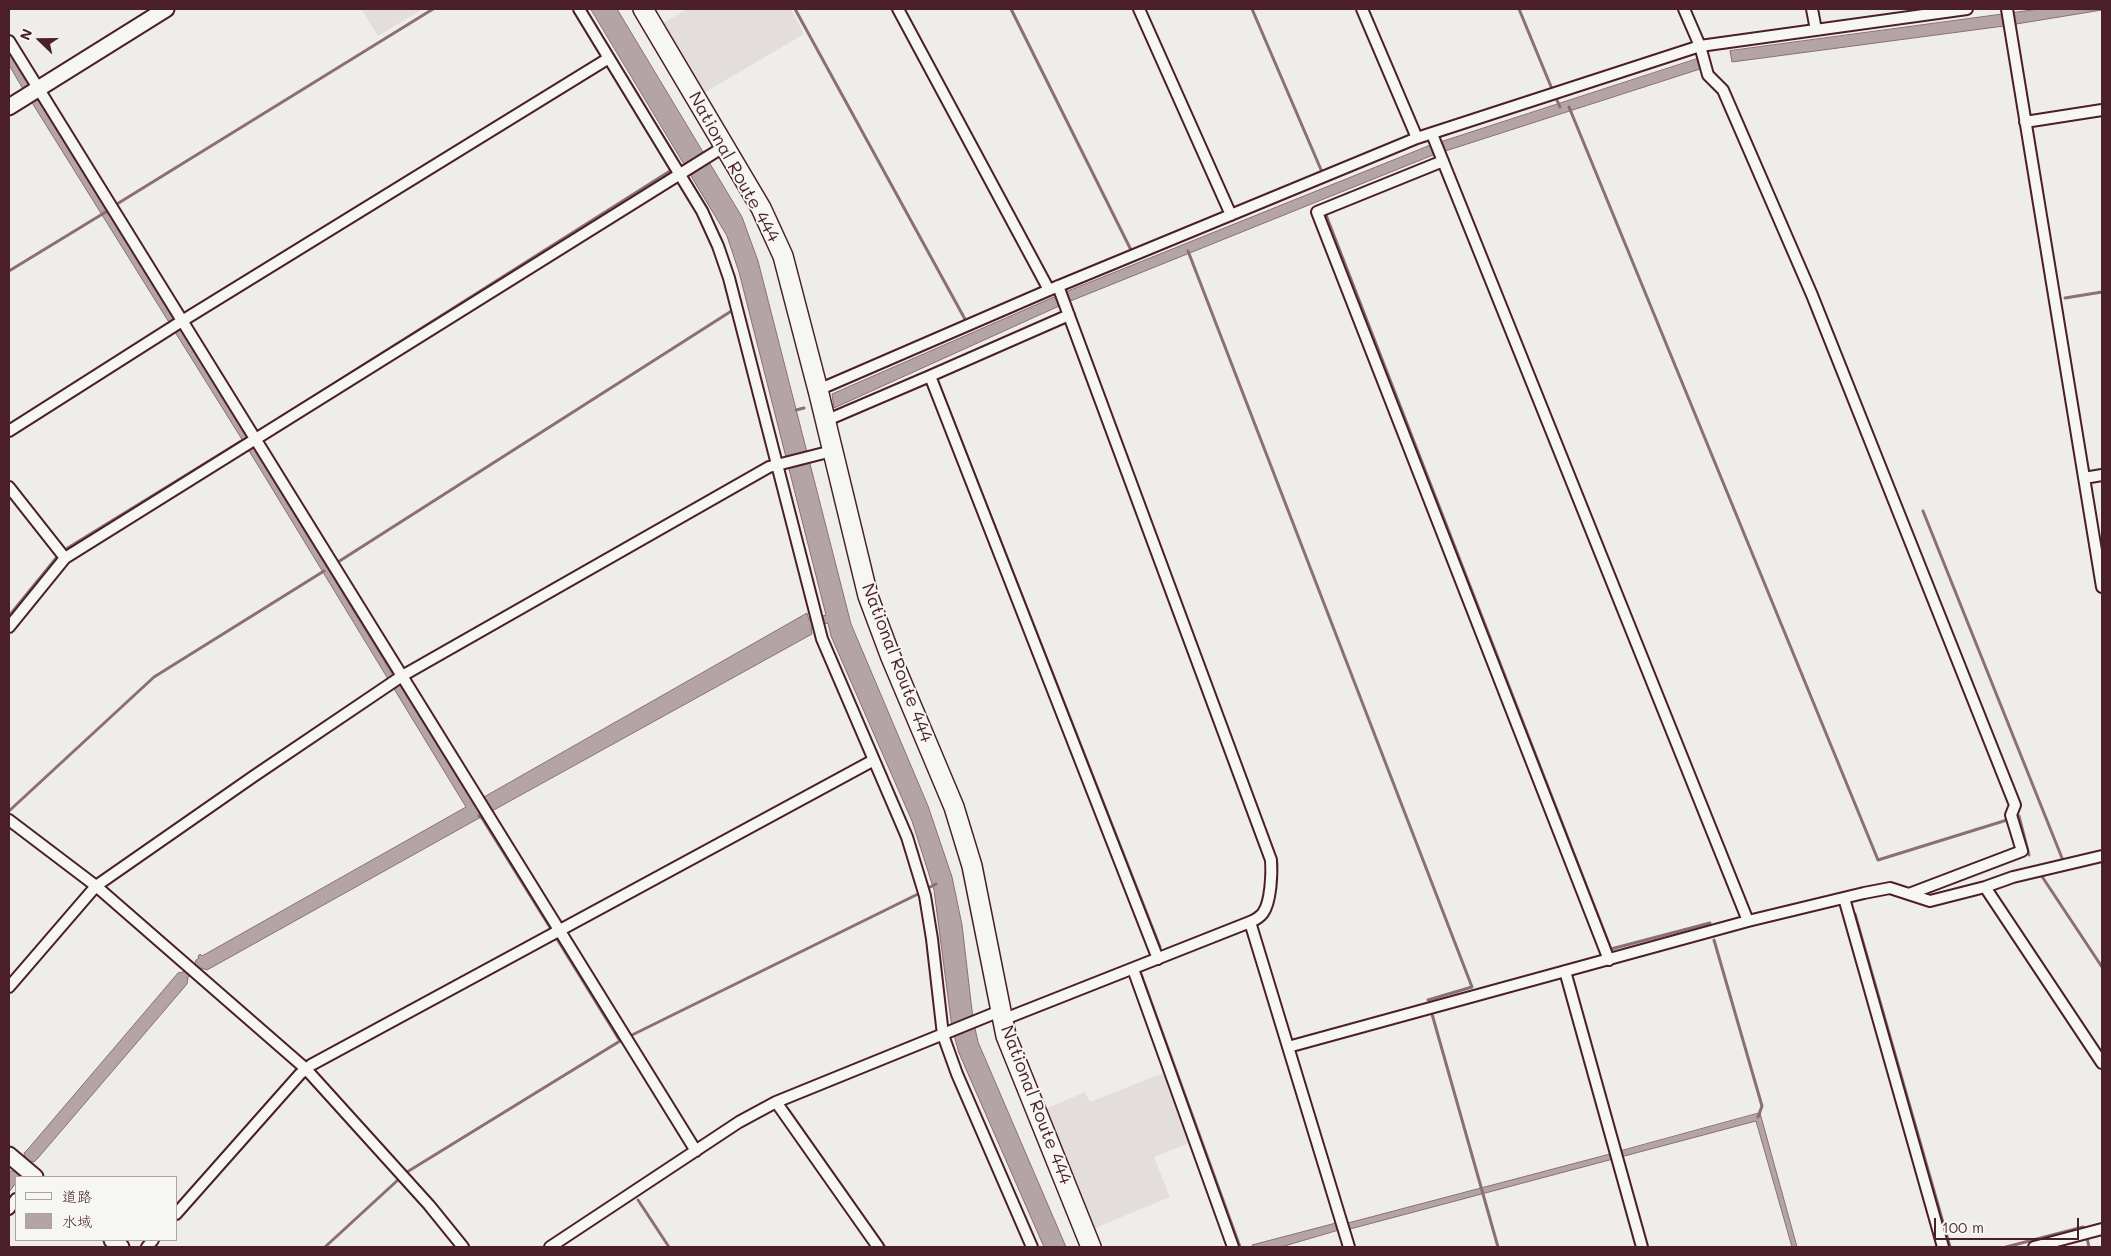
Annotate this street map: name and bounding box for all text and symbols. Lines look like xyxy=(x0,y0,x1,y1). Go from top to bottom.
north arrow xyxy=(15,15,65,65)
text: N xyxy=(15,26,36,43)
street label: National Route 444 xyxy=(684,88,784,246)
street label: National Route 444 xyxy=(857,580,937,746)
street label: National Route 444 xyxy=(996,1022,1076,1188)
legend xyxy=(15,1176,178,1241)
text: 道路 xyxy=(62,1186,92,1206)
scale bar xyxy=(1936,1208,2081,1240)
text: 水域 xyxy=(62,1211,92,1231)
text: 100 m xyxy=(1942,1217,1984,1237)

